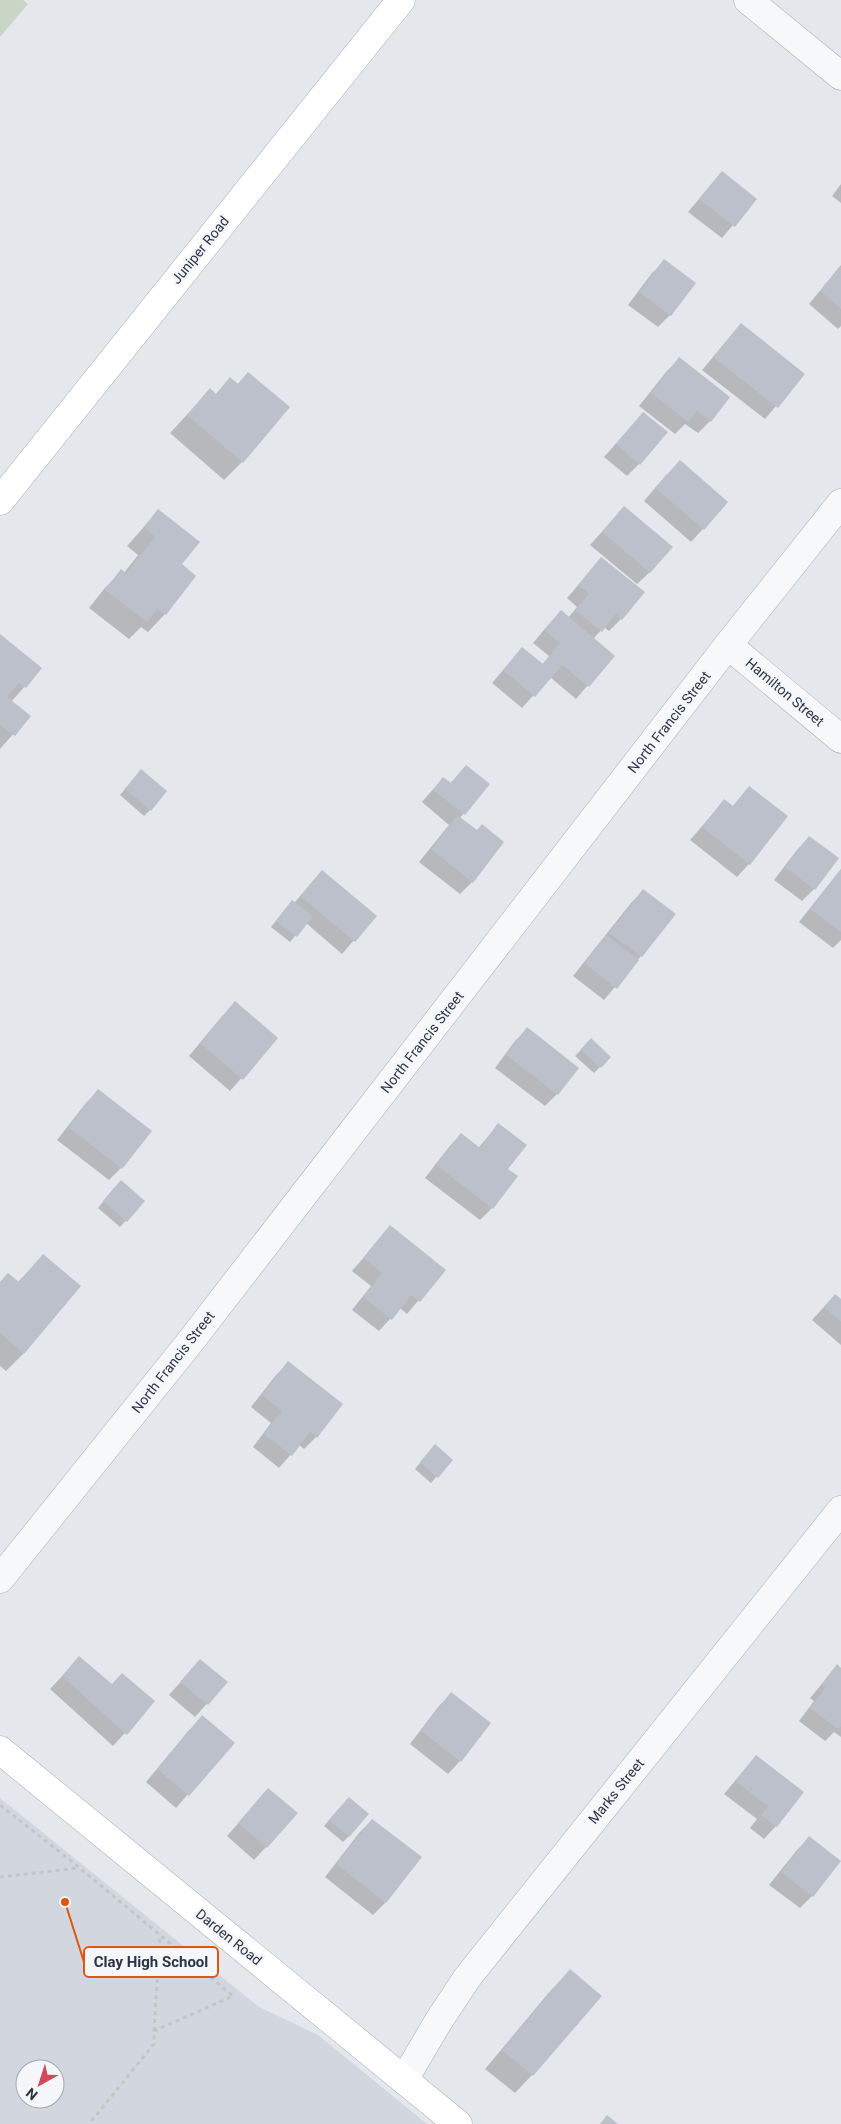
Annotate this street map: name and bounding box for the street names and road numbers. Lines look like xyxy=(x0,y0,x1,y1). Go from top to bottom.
street label: Juniper Road xyxy=(168,213,232,287)
street label: Hamilton Street xyxy=(743,655,828,730)
street label: North Francis Street xyxy=(624,668,714,776)
street label: North Francis Street xyxy=(377,988,467,1096)
street label: North Francis Street xyxy=(128,1308,218,1416)
street label: Marks Street xyxy=(585,1755,647,1827)
street label: Darden Road xyxy=(193,1906,265,1968)

